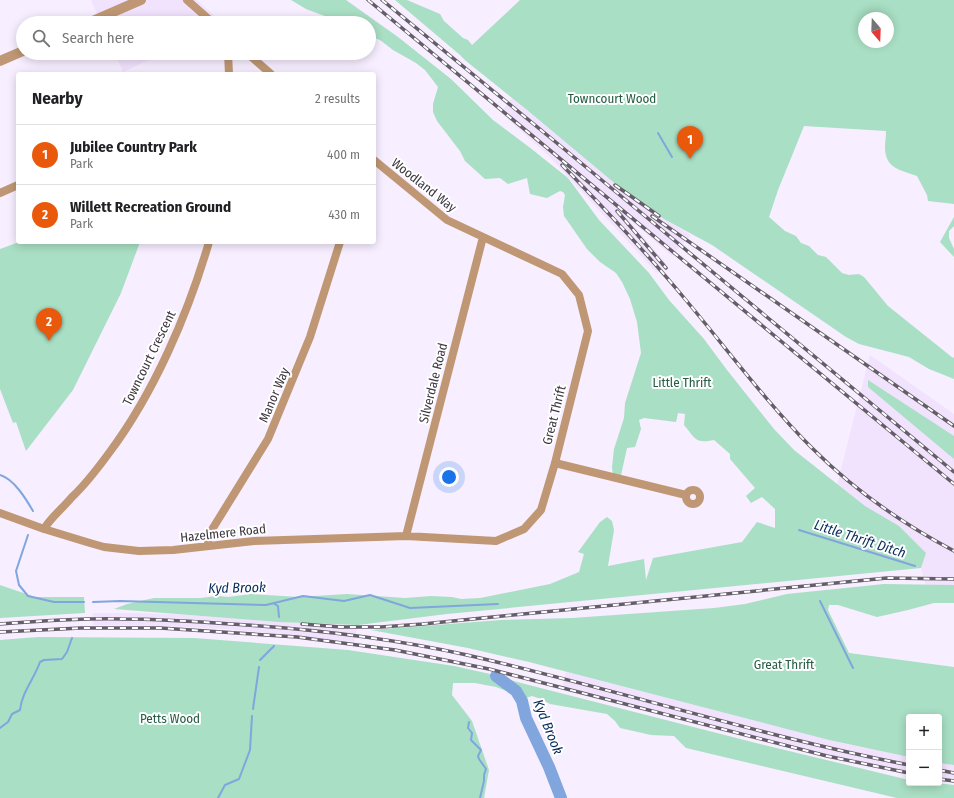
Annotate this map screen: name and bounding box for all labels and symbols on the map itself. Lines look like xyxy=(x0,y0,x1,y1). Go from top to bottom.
north arrow xyxy=(858,12,894,48)
park label: Towncourt Wood xyxy=(568,91,656,106)
pin: 1 xyxy=(677,126,703,159)
street label: Woodland Way xyxy=(389,155,460,215)
street label: Towncourt Crescent xyxy=(120,307,179,408)
pin: 2 xyxy=(36,308,62,341)
street label: Silverdale Road xyxy=(416,341,450,425)
street label: Manor Way xyxy=(256,365,292,425)
park label: Little Thrift xyxy=(652,375,712,390)
street label: Great Thrift xyxy=(539,383,569,446)
your location xyxy=(439,467,459,487)
water label: Little Thrift Ditch xyxy=(812,516,908,562)
street label: Hazelmere Road xyxy=(179,521,267,545)
water label: Kyd Brook xyxy=(208,579,266,597)
park label: Great Thrift xyxy=(754,657,815,672)
water label: Kyd Brook xyxy=(529,697,567,757)
park label: Petts Wood xyxy=(140,711,200,726)

